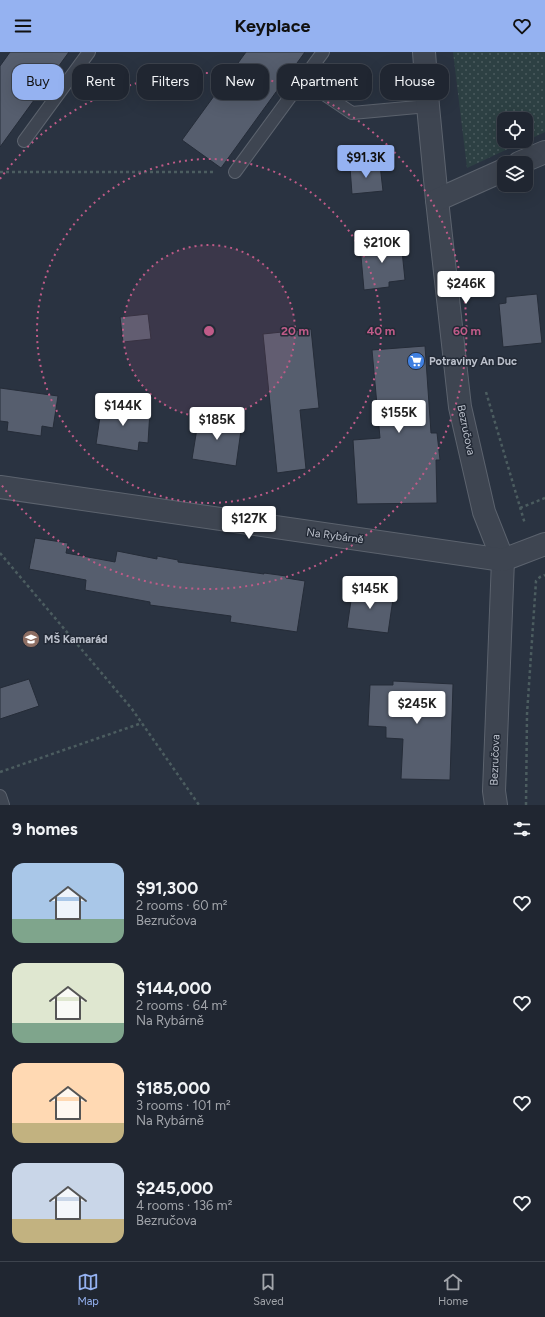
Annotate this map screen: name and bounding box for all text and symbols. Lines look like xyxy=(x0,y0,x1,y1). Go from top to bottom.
icon: menu xyxy=(12,15,34,37)
text: Keyplace xyxy=(234,15,311,37)
icon: heart xyxy=(511,15,533,37)
chip: Buy xyxy=(12,64,64,100)
chip: Rent xyxy=(72,64,129,100)
chip: Filters xyxy=(137,64,203,100)
chip: New xyxy=(211,64,269,100)
chip: Apartment xyxy=(277,64,372,100)
chip: House xyxy=(380,64,449,100)
map controls xyxy=(497,112,533,192)
button: locate xyxy=(497,112,533,148)
pin: $91.3K xyxy=(333,145,399,179)
text: $91.3K xyxy=(346,150,386,165)
button: layers xyxy=(497,156,533,192)
pin: $210K xyxy=(354,230,410,264)
text: $210K xyxy=(363,235,401,250)
pin: $246K xyxy=(438,271,494,305)
text: $246K xyxy=(446,276,486,291)
centre of rings xyxy=(202,324,216,338)
text: 20 m xyxy=(281,324,309,338)
text: 40 m xyxy=(367,324,395,338)
text: 60 m xyxy=(453,324,481,338)
supermarket icon: Potraviny An Duc xyxy=(406,351,426,371)
place label: Potraviny An Duc xyxy=(429,355,517,368)
pin: $144K xyxy=(95,393,151,427)
text: $144K xyxy=(104,398,142,413)
pin: $155K xyxy=(371,400,427,434)
street label: Bezručova xyxy=(454,404,478,456)
text: $155K xyxy=(381,405,417,420)
pin: $185K xyxy=(189,407,245,441)
text: $185K xyxy=(199,412,235,427)
pin: $127K xyxy=(221,506,277,540)
text: $127K xyxy=(231,511,267,526)
street label: Na Rybárně xyxy=(306,526,364,546)
pin: $145K xyxy=(342,576,398,610)
text: $145K xyxy=(351,581,389,596)
school or university icon: MŠ Kamarád xyxy=(21,629,41,649)
place label: MŠ Kamarád xyxy=(44,632,108,646)
pin: $245K xyxy=(389,691,445,725)
text: $245K xyxy=(397,696,437,711)
street label: Bezručova xyxy=(488,734,502,786)
icon: filters xyxy=(511,818,533,840)
text: 9 homes xyxy=(12,819,78,839)
text: $91,300 xyxy=(136,878,198,898)
icon: home xyxy=(44,879,92,927)
icon: heart xyxy=(511,892,533,914)
text: 2 rooms · 60 m² xyxy=(136,898,227,913)
text: Bezručova xyxy=(136,913,197,928)
text: $144,000 xyxy=(136,978,212,998)
icon: home xyxy=(44,979,92,1027)
icon: heart xyxy=(511,992,533,1014)
text: 2 rooms · 64 m² xyxy=(136,998,227,1013)
text: Na Rybárně xyxy=(136,1013,204,1028)
text: $185,000 xyxy=(136,1078,210,1098)
icon: home xyxy=(44,1079,92,1127)
icon: heart xyxy=(511,1092,533,1114)
text: 3 rooms · 101 m² xyxy=(136,1098,231,1113)
text: Na Rybárně xyxy=(136,1113,204,1128)
text: $245,000 xyxy=(136,1178,213,1198)
icon: home xyxy=(44,1179,92,1227)
icon: heart xyxy=(511,1192,533,1214)
text: 4 rooms · 136 m² xyxy=(136,1198,232,1213)
text: Bezručova xyxy=(136,1213,197,1228)
tab: Map xyxy=(77,1271,99,1308)
tab: Saved xyxy=(253,1271,284,1308)
tab: Home xyxy=(438,1271,468,1308)

